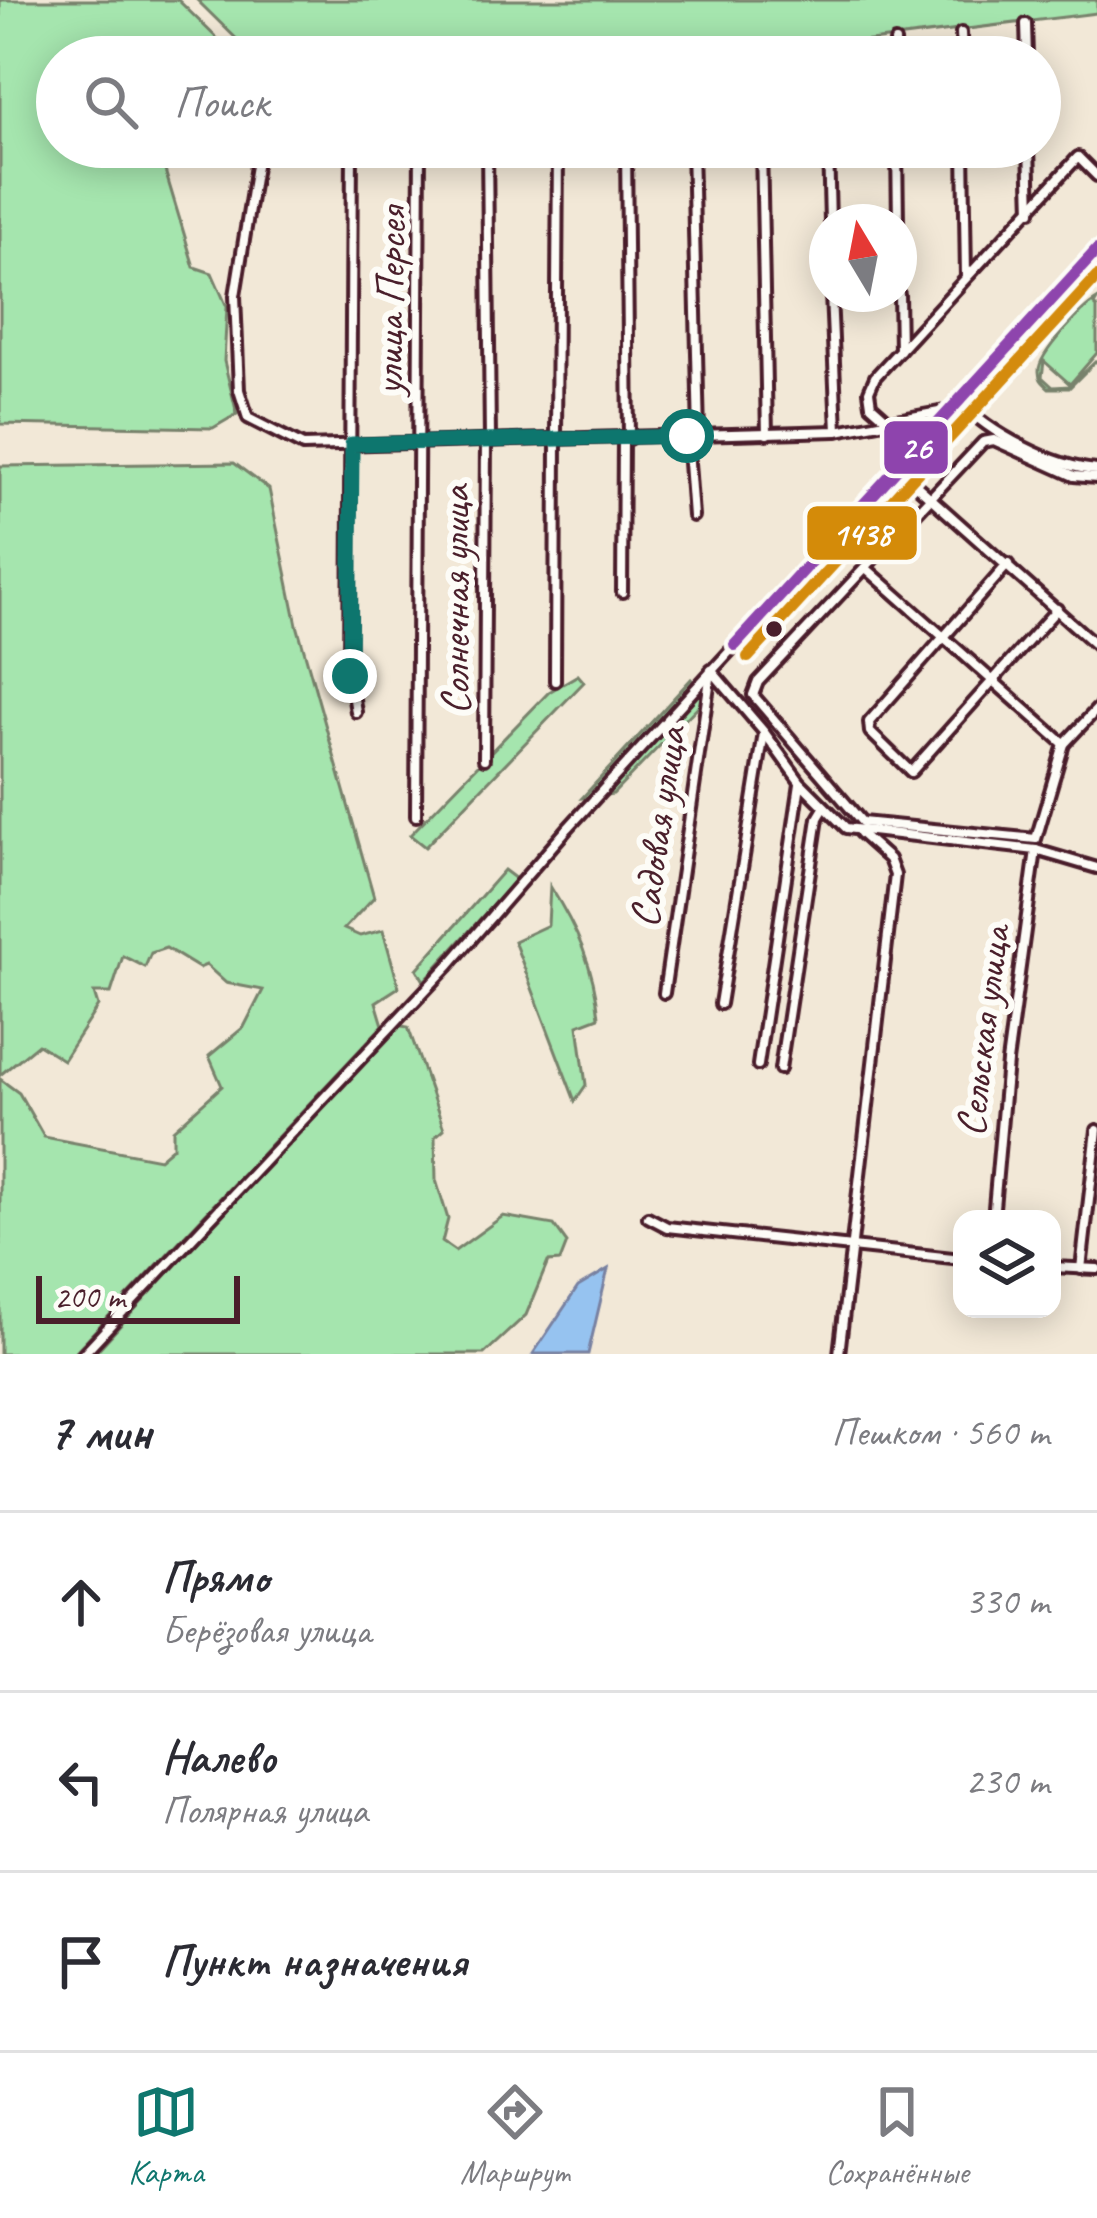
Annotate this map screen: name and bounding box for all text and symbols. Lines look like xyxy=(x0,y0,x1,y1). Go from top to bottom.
search box xyxy=(36,36,1061,168)
icon: search xyxy=(78,69,144,135)
text: Поиск xyxy=(174,74,269,131)
street label: улица Персея xyxy=(362,204,418,399)
north arrow xyxy=(809,204,917,312)
route start xyxy=(660,409,714,463)
line badge: 26 xyxy=(882,419,950,476)
text: 26 xyxy=(901,427,934,469)
street label: Солнечная улица xyxy=(429,483,482,715)
line badge: 1438 xyxy=(805,504,919,562)
text: 1438 xyxy=(832,513,896,555)
unlabelled marker xyxy=(763,618,785,640)
route end xyxy=(323,649,377,703)
street label: Садовая улица xyxy=(618,721,699,930)
street label: Сельская улица xyxy=(944,919,1023,1139)
map controls xyxy=(953,1210,1061,1318)
button: layers xyxy=(953,1210,1061,1318)
scale bar xyxy=(36,1270,240,1323)
text: 200 m xyxy=(54,1276,125,1318)
text: 7 мин xyxy=(48,1400,151,1464)
text: Пешком · 560 m xyxy=(831,1408,1049,1457)
text: Прямо xyxy=(162,1549,269,1606)
icon: ahead xyxy=(48,1569,114,1635)
text: 330 m xyxy=(965,1577,1049,1626)
text: Берёзовая улица xyxy=(162,1606,371,1655)
text: Налево xyxy=(162,1729,276,1786)
icon: left xyxy=(48,1749,114,1815)
text: 230 m xyxy=(965,1757,1049,1806)
text: Полярная улица xyxy=(162,1786,368,1835)
icon: arrive xyxy=(48,1929,114,1995)
text: Пункт назначения xyxy=(162,1933,467,1990)
tab: Карта xyxy=(128,2079,204,2193)
tab: Маршрут xyxy=(460,2079,569,2193)
tab: Сохранённые xyxy=(825,2079,969,2193)

